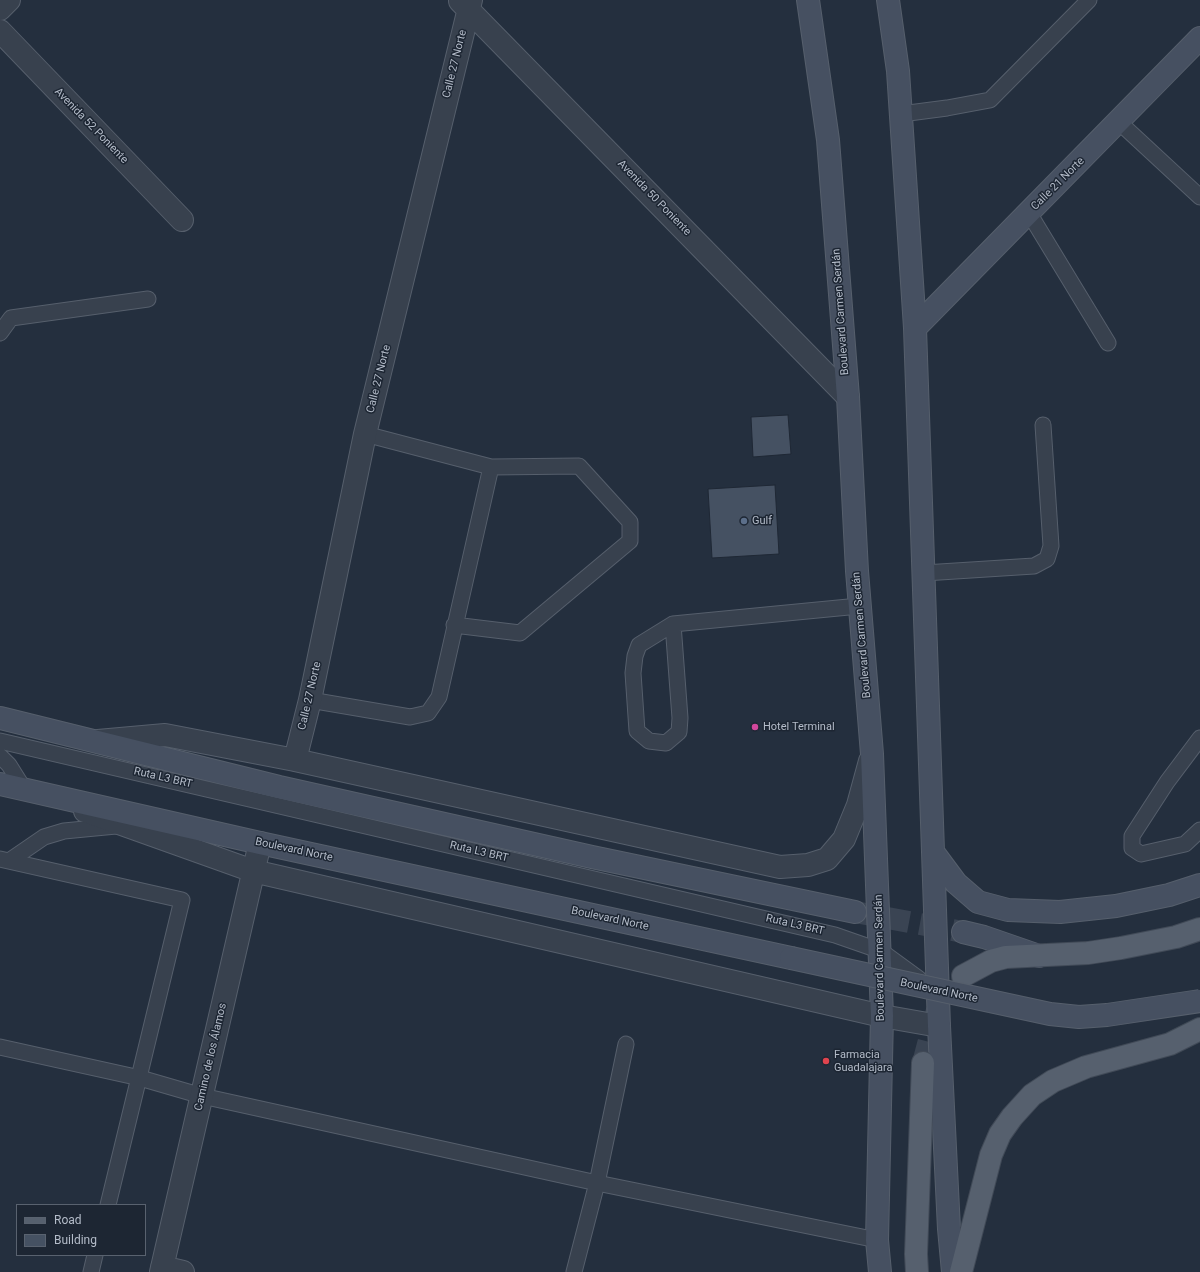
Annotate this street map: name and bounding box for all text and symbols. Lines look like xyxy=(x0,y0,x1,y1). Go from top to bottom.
street label: Calle 27 Norte xyxy=(440,29,470,99)
street label: Avenida 52 Poniente xyxy=(52,85,130,167)
street label: Calle 21 Norte xyxy=(1029,155,1087,213)
street label: Avenida 50 Poniente xyxy=(615,157,693,239)
street label: Boulevard Carmen Serdán xyxy=(830,248,852,376)
street label: Calle 27 Norte xyxy=(364,344,394,414)
place label: Gulf xyxy=(752,514,772,528)
marker: Gulf xyxy=(739,516,749,526)
street label: Boulevard Carmen Serdán xyxy=(850,571,874,699)
street label: Calle 27 Norte xyxy=(296,661,324,731)
place label: Hotel Terminal xyxy=(763,720,835,734)
marker: Hotel Terminal xyxy=(750,722,760,732)
street label: Ruta L3 BRT xyxy=(132,765,194,791)
street label: Boulevard Norte xyxy=(254,835,334,865)
street label: Ruta L3 BRT xyxy=(448,839,510,865)
street label: Boulevard Carmen Serdán xyxy=(872,894,888,1022)
street label: Boulevard Norte xyxy=(570,904,650,934)
street label: Ruta L3 BRT xyxy=(764,912,826,938)
street label: Boulevard Norte xyxy=(899,976,979,1006)
street label: Camino de los Álamos xyxy=(192,1002,230,1112)
place label: Farmacia Guadalajara xyxy=(834,1048,892,1074)
marker: Farmacia Guadalajara xyxy=(821,1056,831,1066)
legend xyxy=(16,1204,146,1256)
text: Road xyxy=(54,1213,82,1227)
text: Building xyxy=(54,1233,97,1247)

